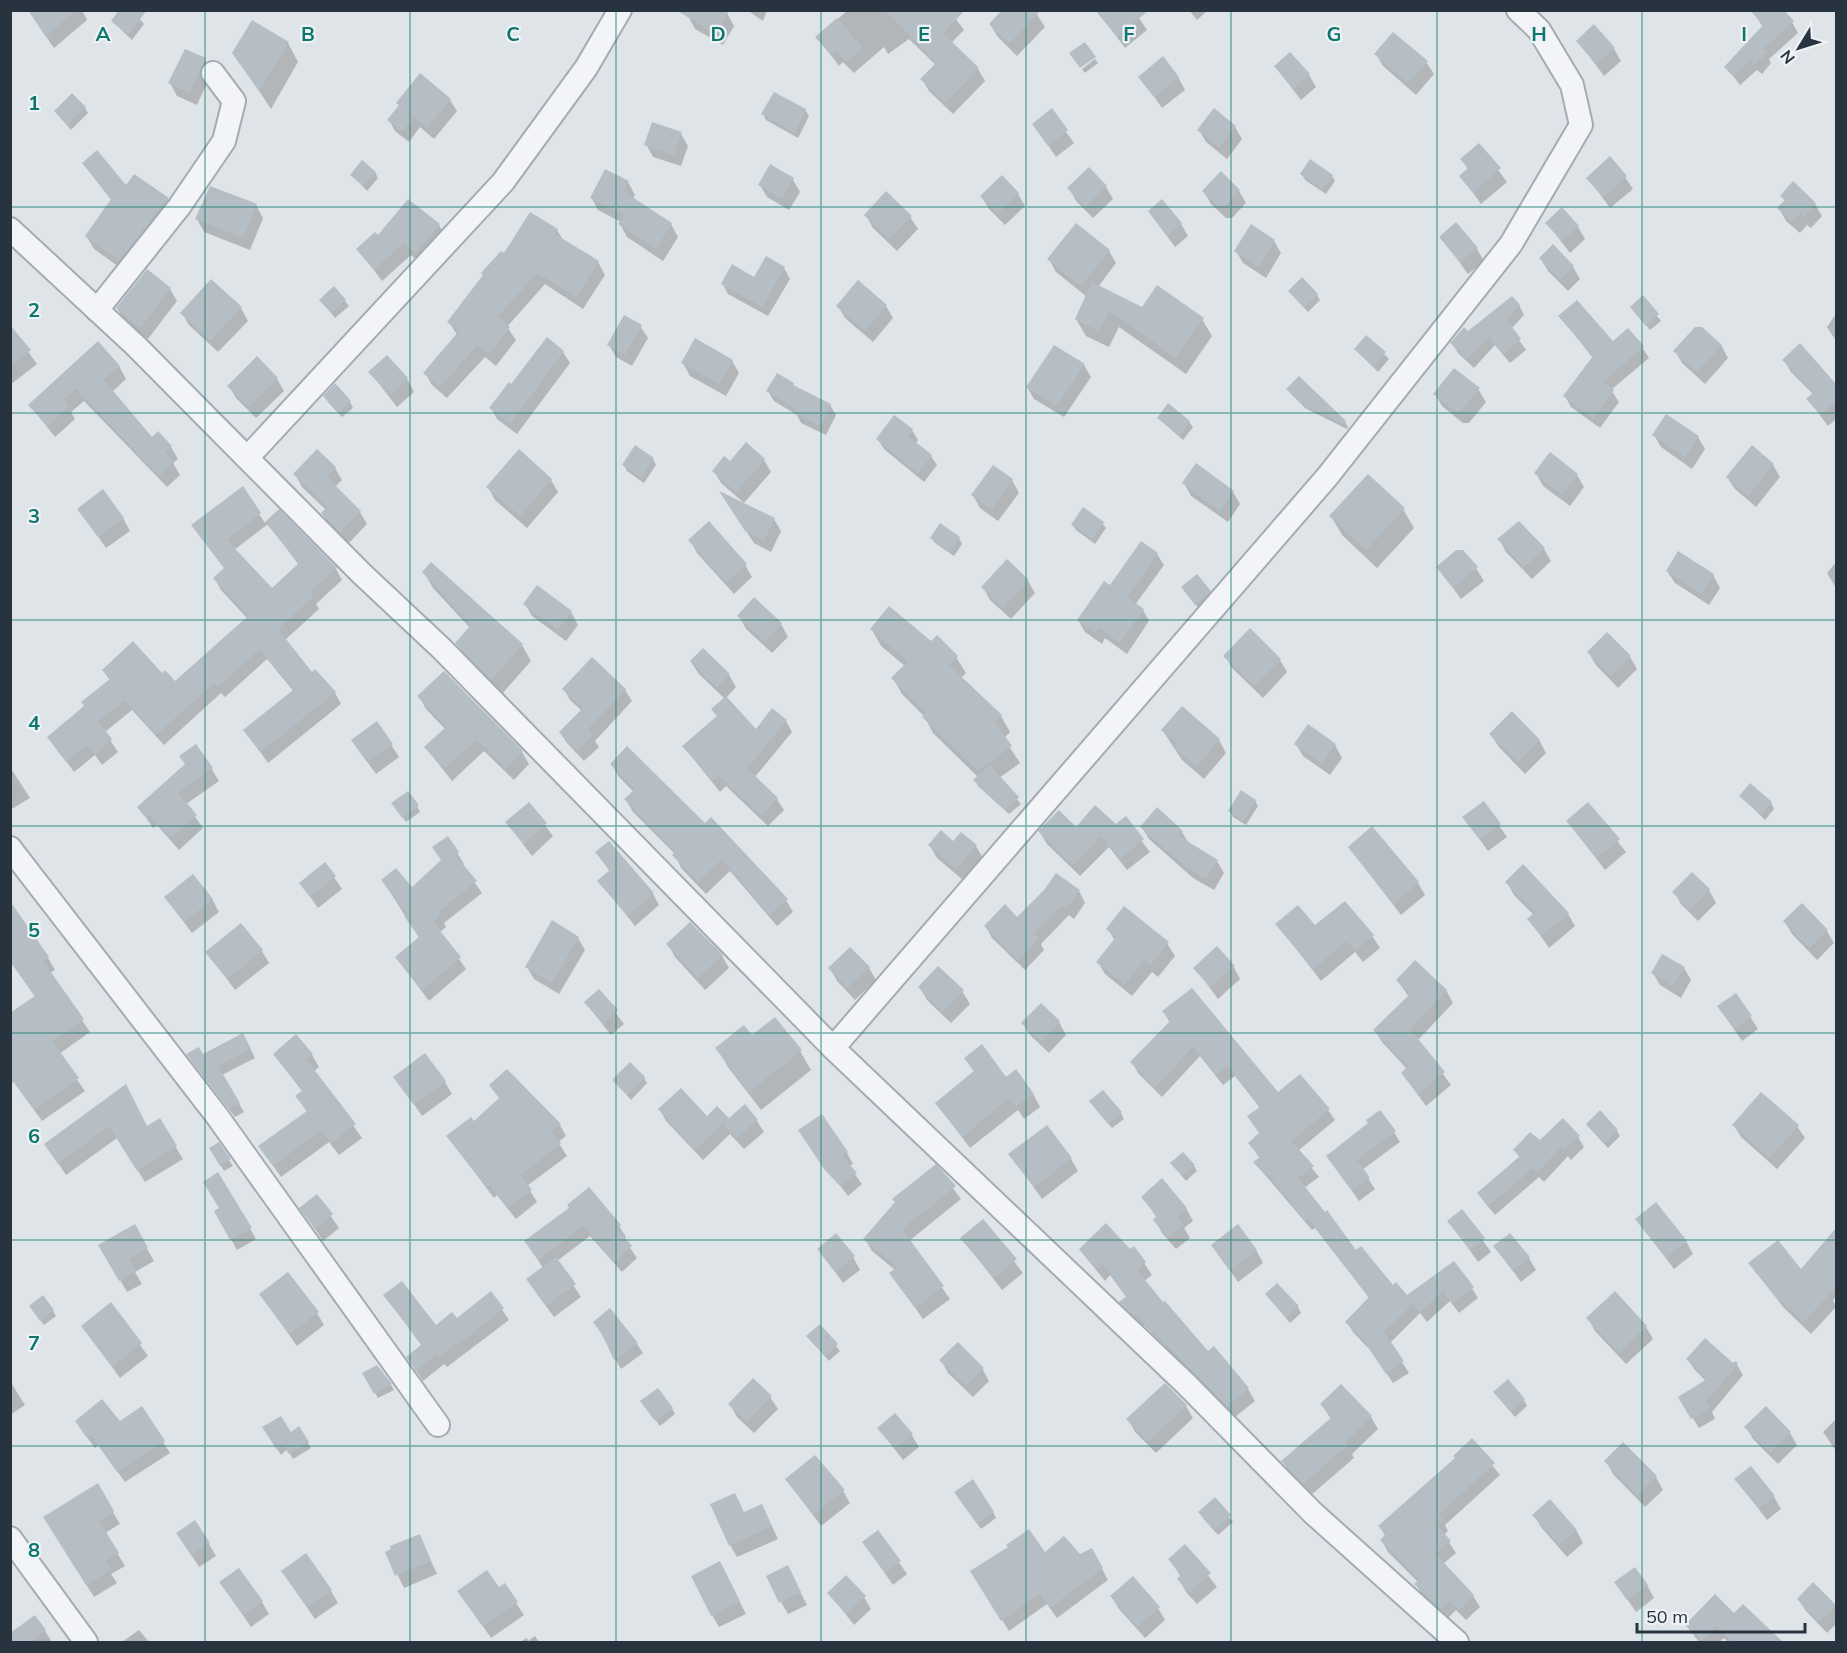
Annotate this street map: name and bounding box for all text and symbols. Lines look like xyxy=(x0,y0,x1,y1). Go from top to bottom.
north arrow xyxy=(1769,18,1829,78)
text: A xyxy=(96,21,111,46)
text: B xyxy=(301,21,315,46)
text: C xyxy=(506,21,520,46)
text: D xyxy=(710,21,726,46)
text: E xyxy=(918,21,930,46)
text: F xyxy=(1123,21,1135,46)
text: G xyxy=(1327,21,1341,46)
text: H xyxy=(1531,21,1547,46)
text: I xyxy=(1741,21,1747,46)
text: N xyxy=(1776,46,1799,68)
text: 1 xyxy=(28,90,40,115)
text: 2 xyxy=(28,297,40,322)
text: 3 xyxy=(28,503,40,528)
text: 4 xyxy=(28,710,40,735)
text: 5 xyxy=(28,917,40,942)
text: 6 xyxy=(28,1123,40,1148)
text: 7 xyxy=(28,1330,40,1355)
text: 8 xyxy=(28,1537,40,1562)
scale bar xyxy=(1637,1596,1805,1634)
text: 50 m xyxy=(1646,1605,1688,1628)

